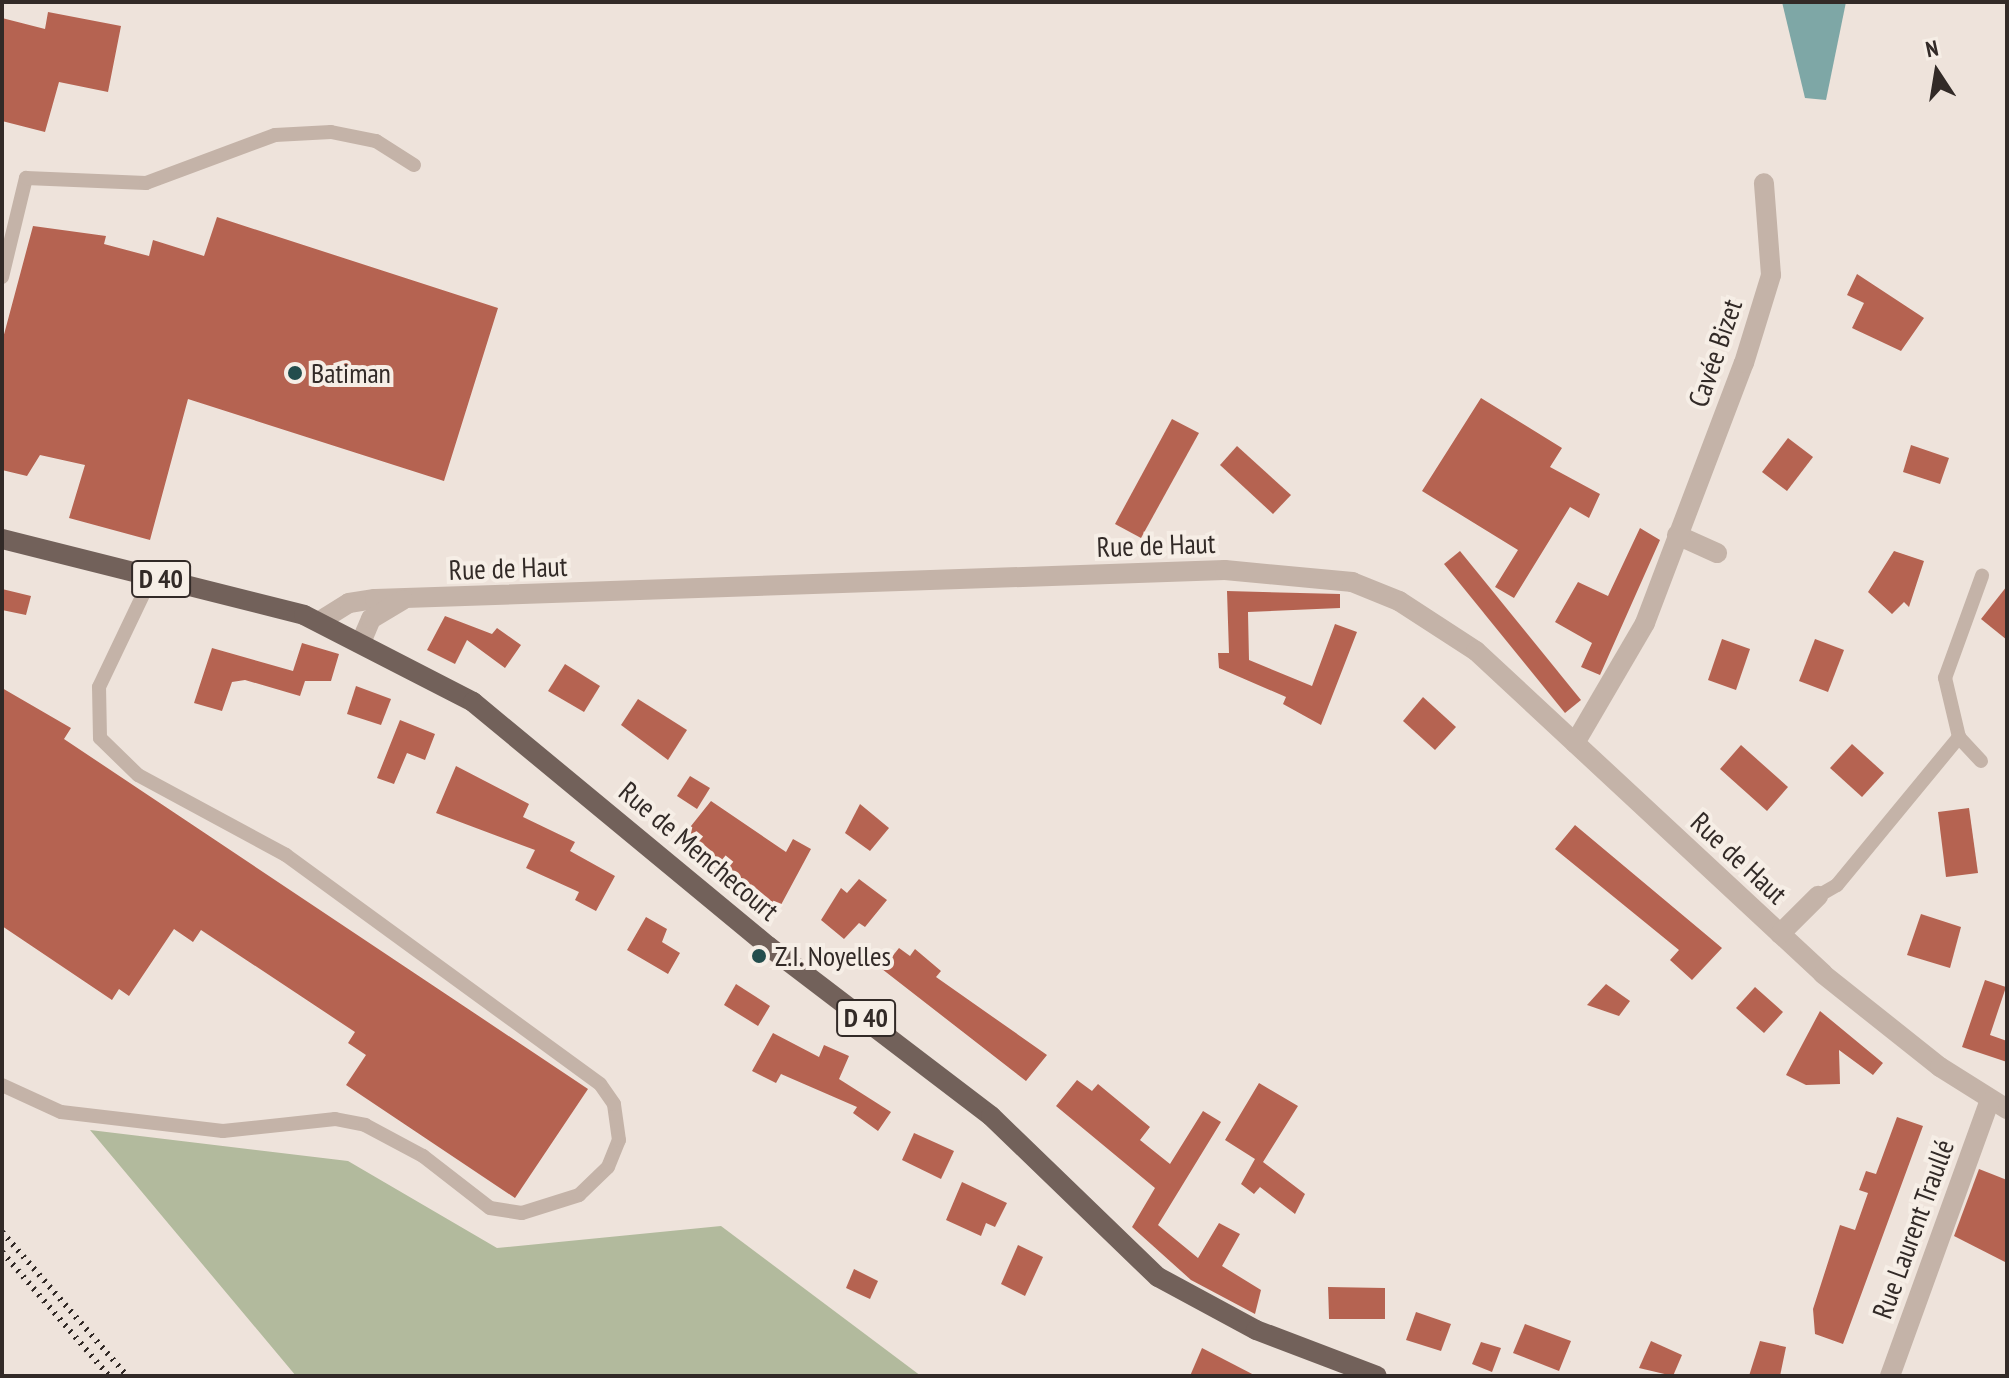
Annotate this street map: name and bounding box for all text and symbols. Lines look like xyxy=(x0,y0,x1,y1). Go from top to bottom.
north arrow xyxy=(1897,32,1977,112)
text: N xyxy=(1923,34,1941,63)
street label: Cavée Bizet xyxy=(1681,295,1749,411)
place label: Batiman xyxy=(311,356,391,390)
marker: Batiman xyxy=(286,364,304,382)
street label: Rue de Haut xyxy=(1096,526,1216,564)
street label: Rue de Haut xyxy=(448,549,568,587)
road number: D 40 xyxy=(129,557,193,601)
street label: Rue de Menchecourt xyxy=(612,775,786,927)
street label: Rue de Haut xyxy=(1684,805,1794,911)
place label: Z.I. Noyelles xyxy=(775,939,893,973)
marker: Z.I. Noyelles xyxy=(750,947,768,965)
road number: D 40 xyxy=(834,996,898,1040)
street label: Rue Laurent Traullé xyxy=(1865,1135,1961,1323)

